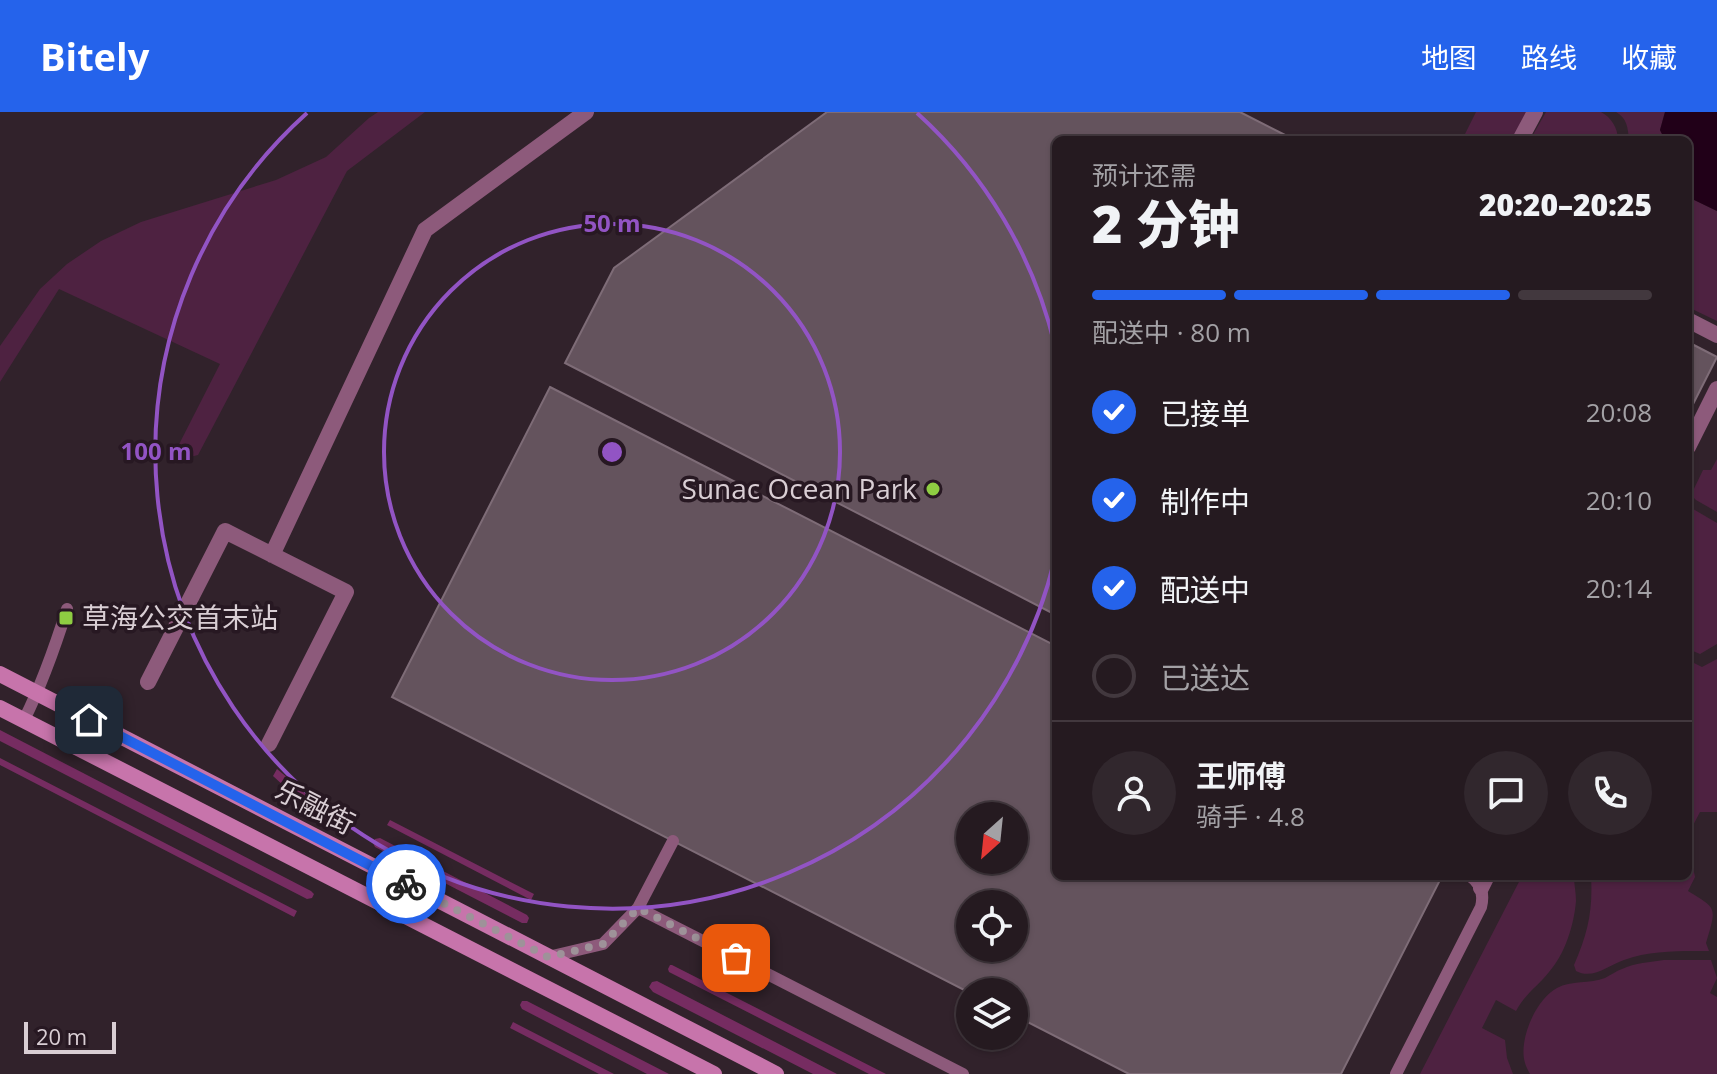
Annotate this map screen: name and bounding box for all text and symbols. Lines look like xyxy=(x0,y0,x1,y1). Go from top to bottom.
text: Bitely xyxy=(40,30,149,82)
text: 地图 xyxy=(1421,38,1477,76)
text: 路线 xyxy=(1521,38,1577,76)
text: 收藏 xyxy=(1621,38,1677,76)
text: 预计还需 xyxy=(1092,157,1196,193)
text: 20:20–20:25 xyxy=(1479,184,1652,225)
text: 2 分钟 xyxy=(1092,187,1240,258)
text: 50 m xyxy=(583,206,641,239)
text: 配送中 · 80 m xyxy=(1092,314,1251,350)
icon: check xyxy=(1092,390,1136,434)
text: 已接单 xyxy=(1160,393,1250,434)
text: 20:08 xyxy=(1586,394,1652,430)
text: 100 m xyxy=(121,434,191,467)
centre of rings xyxy=(598,438,626,466)
place label: Sunac Ocean Park xyxy=(682,469,917,507)
icon: check xyxy=(1092,478,1136,522)
marker: Sunac Ocean Park xyxy=(924,480,942,498)
text: 制作中 xyxy=(1160,481,1250,522)
text: 20:10 xyxy=(1586,482,1652,518)
icon: check xyxy=(1092,566,1136,610)
text: 配送中 xyxy=(1160,569,1250,610)
text: 20:14 xyxy=(1586,570,1652,606)
place label: 草海公交首末站 xyxy=(82,598,278,636)
marker: 草海公交首末站 xyxy=(57,609,75,627)
text: 已送达 xyxy=(1160,657,1250,698)
pin xyxy=(55,686,123,754)
icon: home xyxy=(67,698,111,742)
button: person xyxy=(1092,751,1176,835)
button: chat xyxy=(1464,751,1548,835)
button: phone xyxy=(1568,751,1652,835)
text: 王师傅 xyxy=(1196,755,1286,796)
street label: 乐融街 xyxy=(269,770,362,842)
text: 骑手 · 4.8 xyxy=(1196,798,1305,834)
north arrow xyxy=(956,802,1028,874)
map controls xyxy=(956,802,1028,1050)
courier xyxy=(366,844,446,924)
icon: bike xyxy=(384,862,428,906)
button: locate xyxy=(956,890,1028,962)
pin xyxy=(702,924,770,992)
icon: bag xyxy=(714,936,758,980)
button: layers xyxy=(956,978,1028,1050)
scale bar xyxy=(24,1018,116,1054)
text: 20 m xyxy=(36,1021,87,1051)

